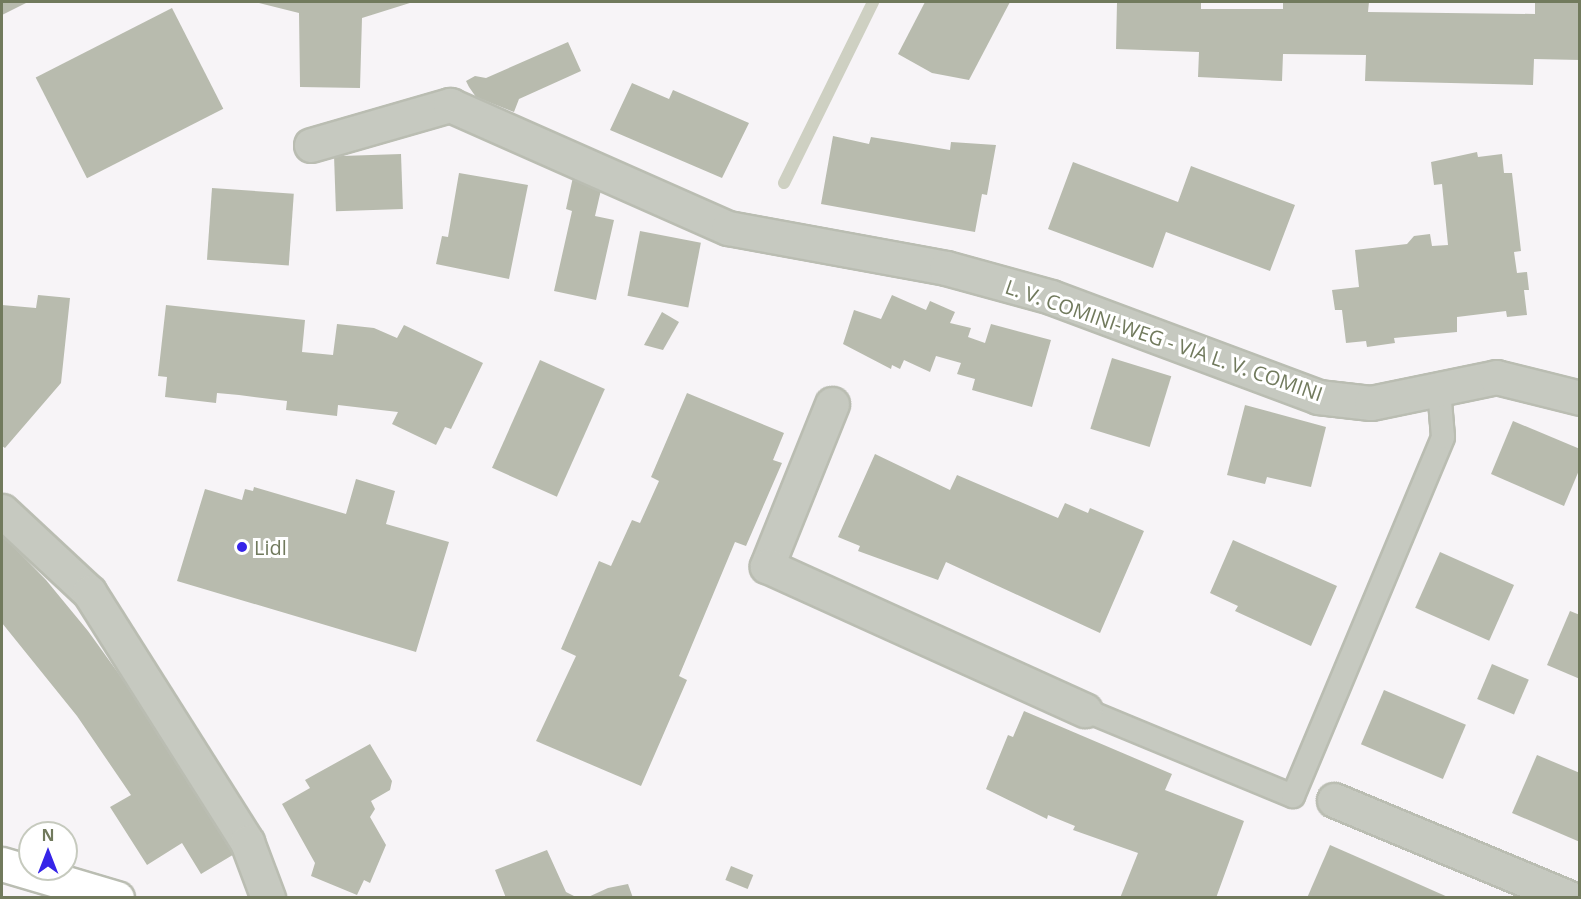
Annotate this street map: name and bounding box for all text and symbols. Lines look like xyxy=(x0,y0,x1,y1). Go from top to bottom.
street label: L. V. COMINI-WEG - VIA L. V. COMINI xyxy=(1002,274,1326,406)
place label: Lidl xyxy=(254,535,287,559)
marker: Lidl xyxy=(235,540,249,554)
north arrow xyxy=(18,821,78,881)
text: N xyxy=(41,824,55,846)

